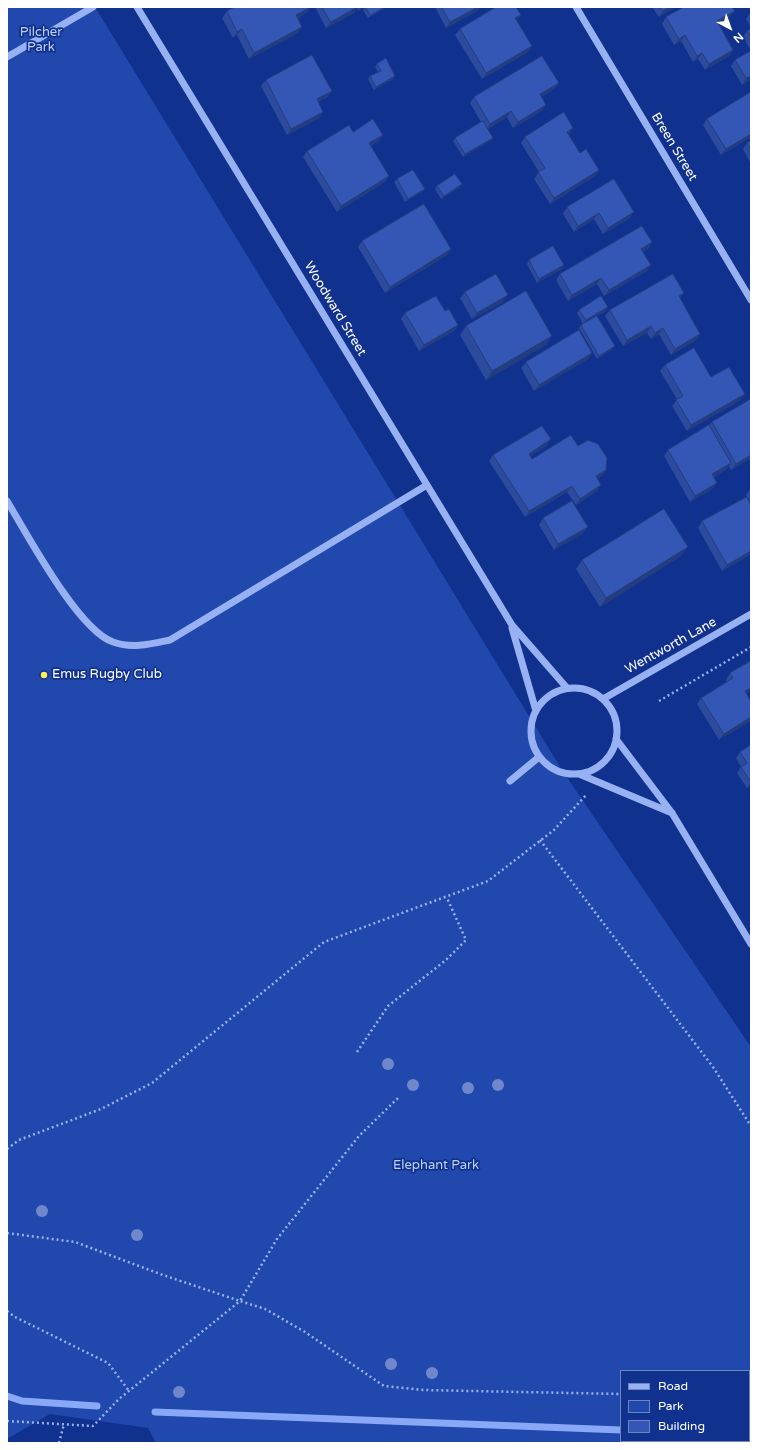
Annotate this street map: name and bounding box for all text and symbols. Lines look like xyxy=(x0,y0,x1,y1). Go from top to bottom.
north arrow xyxy=(710,8,750,48)
park label: Pilcher Park xyxy=(20,25,62,56)
text: N xyxy=(731,30,746,45)
street label: Breen Street xyxy=(648,110,700,184)
street label: Woodward Street xyxy=(301,259,369,359)
street label: Wentworth Lane xyxy=(623,614,719,678)
place label: Emus Rugby Club xyxy=(52,667,162,683)
marker: Emus Rugby Club xyxy=(39,670,49,680)
park label: Elephant Park xyxy=(393,1158,479,1174)
legend xyxy=(620,1370,750,1442)
text: Road xyxy=(658,1379,688,1393)
text: Park xyxy=(658,1399,684,1413)
text: Building xyxy=(658,1419,705,1433)

